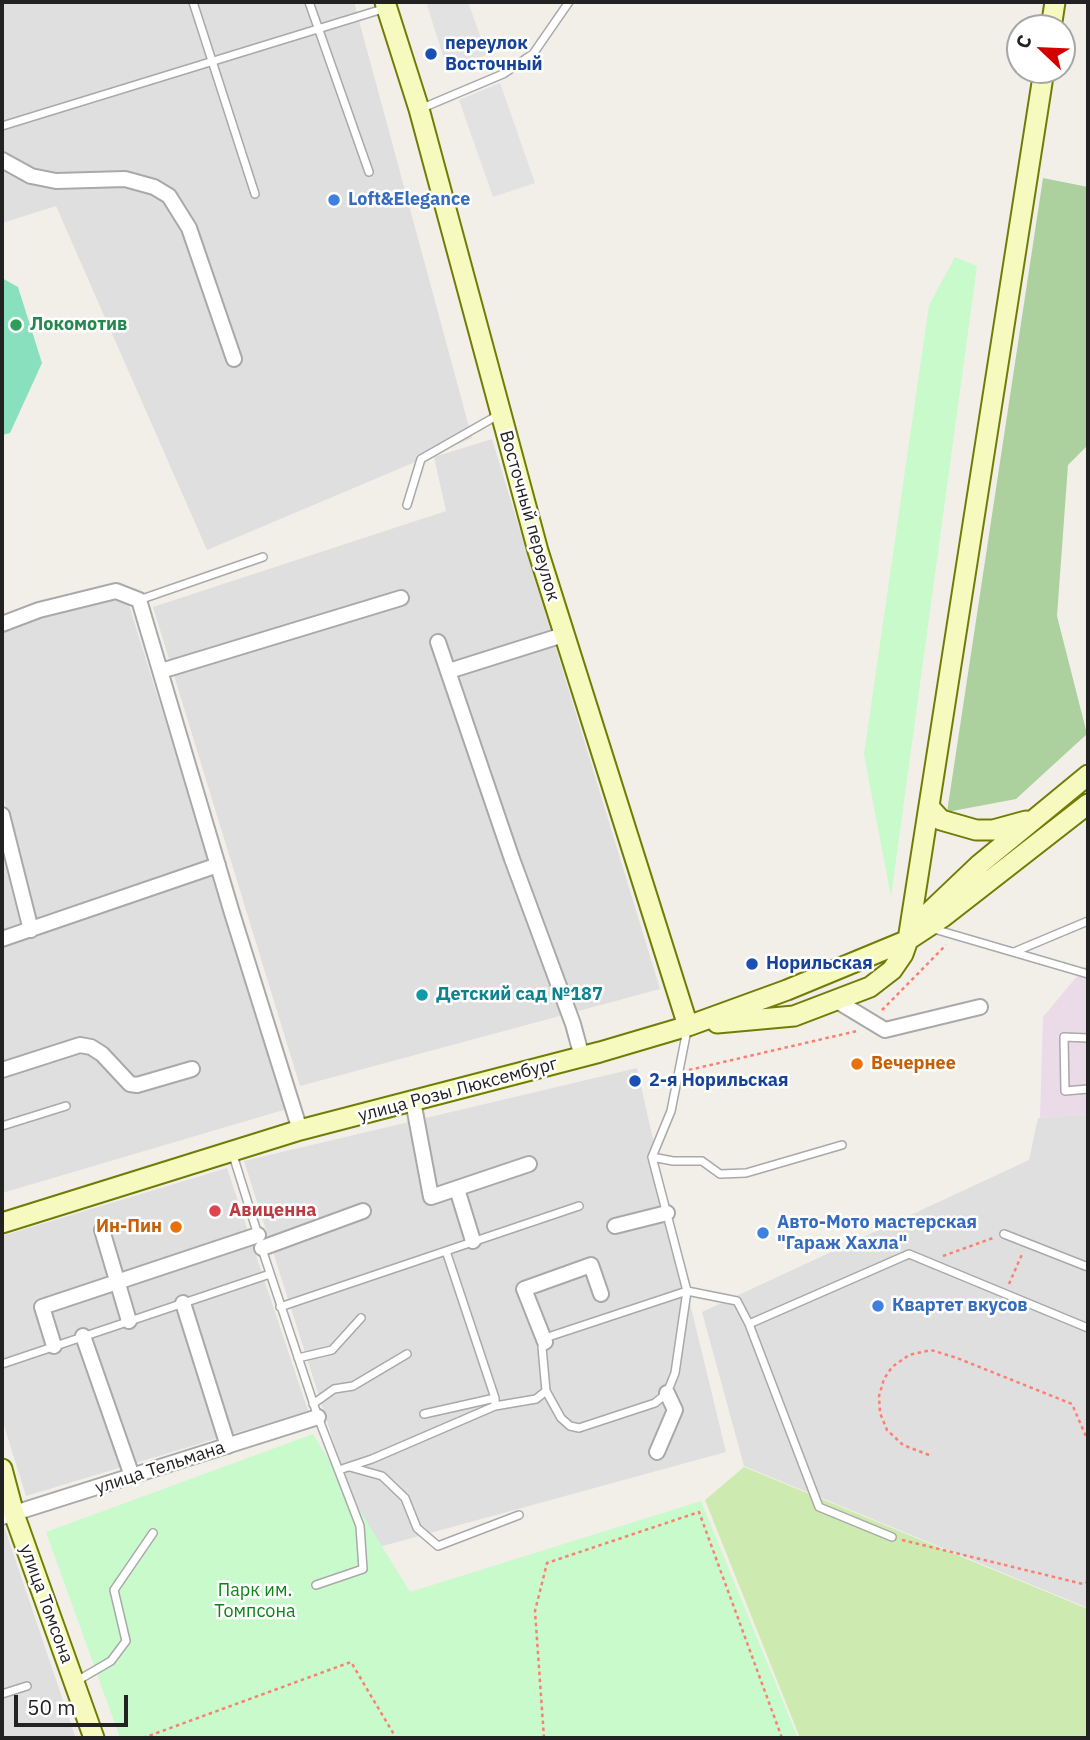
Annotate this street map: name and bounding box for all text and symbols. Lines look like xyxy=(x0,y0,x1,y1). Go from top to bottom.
north arrow xyxy=(1006,14,1076,84)
text: С xyxy=(1010,31,1037,52)
place label: переулок Восточный xyxy=(445,33,542,76)
marker: переулок Восточный xyxy=(423,46,439,62)
place label: Loft&Elegance xyxy=(348,189,470,211)
marker: Loft&Elegance xyxy=(326,192,342,208)
place label: Локомотив xyxy=(30,314,127,336)
marker: Локомотив xyxy=(8,317,24,333)
street label: Восточный переулок xyxy=(494,428,564,604)
place label: Норильская xyxy=(766,953,873,975)
marker: Норильская xyxy=(744,956,760,972)
place label: Детский сад №187 xyxy=(436,984,603,1006)
marker: Детский сад №187 xyxy=(414,987,430,1003)
street label: улица Розы Люксембург xyxy=(356,1053,560,1127)
place label: Вечернее xyxy=(871,1053,956,1075)
marker: Вечернее xyxy=(849,1056,865,1072)
place label: 2-я Норильская xyxy=(649,1070,789,1092)
marker: 2-я Норильская xyxy=(627,1073,643,1089)
place label: Авиценна xyxy=(229,1200,316,1222)
marker: Авиценна xyxy=(207,1203,223,1219)
place label: Авто-Мото мастерская "Гараж Хахла" xyxy=(777,1212,977,1254)
place label: Ин-Пин xyxy=(96,1216,162,1238)
marker: Ин-Пин xyxy=(168,1219,184,1235)
marker: Авто-Мото мастерская "Гараж Хахла" xyxy=(755,1225,771,1241)
place label: Квартет вкусов xyxy=(892,1295,1028,1317)
marker: Квартет вкусов xyxy=(870,1298,886,1314)
street label: улица Тельмана xyxy=(92,1437,228,1499)
street label: улица Томсона xyxy=(14,1542,78,1666)
park label: Парк им. Томпсона xyxy=(214,1580,296,1622)
scale bar xyxy=(18,1680,131,1724)
text: 50 m xyxy=(27,1693,76,1721)

